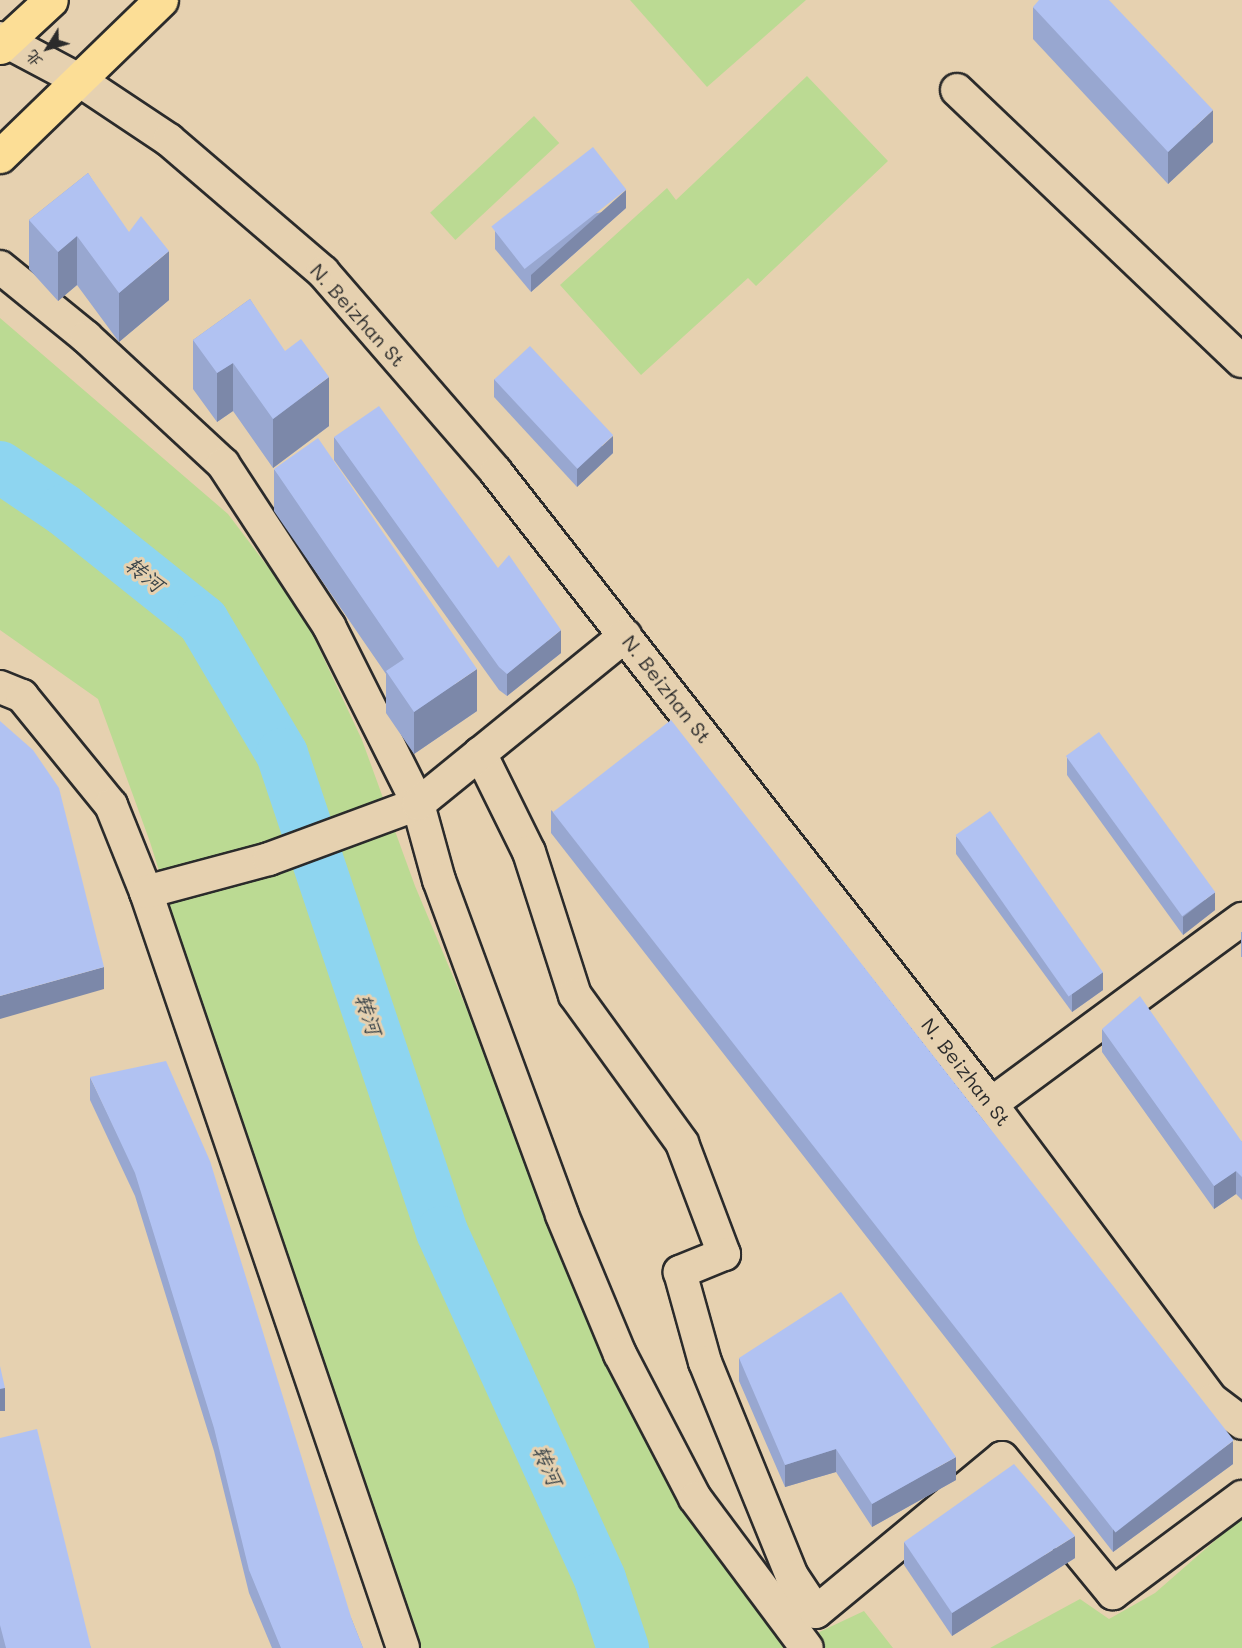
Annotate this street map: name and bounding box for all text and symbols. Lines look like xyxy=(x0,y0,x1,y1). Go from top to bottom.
north arrow xyxy=(18,18,78,78)
text: 北 xyxy=(20,46,46,72)
street label: N. Beizhan St xyxy=(305,259,411,371)
water label: 转河 xyxy=(121,551,169,597)
street label: N. Beizhan St xyxy=(617,630,717,748)
water label: 转河 xyxy=(351,990,387,1038)
street label: N. Beizhan St xyxy=(916,1013,1016,1131)
water label: 转河 xyxy=(528,1441,568,1489)

